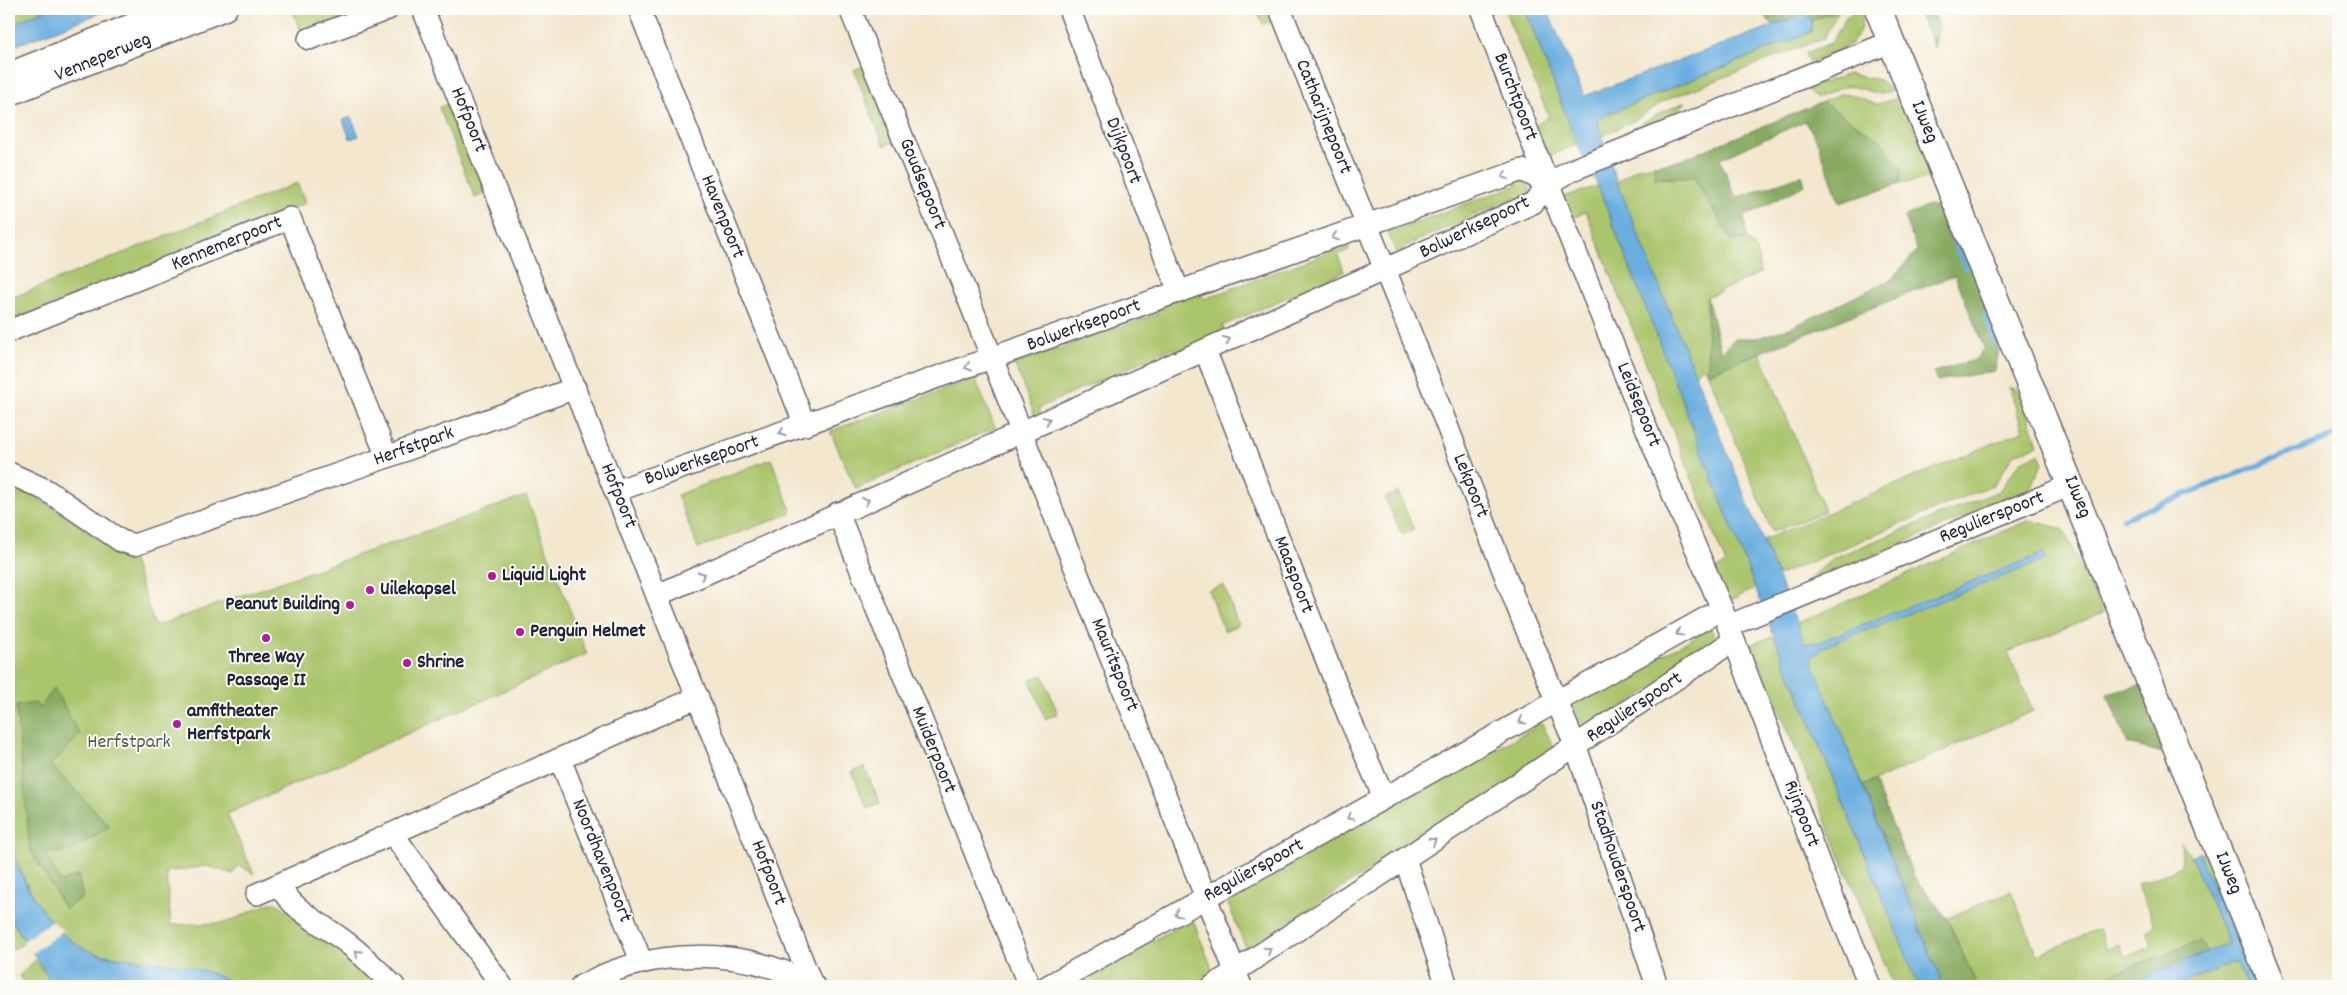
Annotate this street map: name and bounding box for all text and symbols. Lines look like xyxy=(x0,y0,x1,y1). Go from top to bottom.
street label: Venneperweg xyxy=(51,26,155,90)
street label: Burchtpoort xyxy=(1485,49,1545,145)
street label: Catharijnepoort xyxy=(1287,55,1359,179)
street label: Hofpoort xyxy=(442,83,494,157)
street label: IJweg xyxy=(1903,96,1945,148)
street label: Dijkpoort xyxy=(1098,114,1148,188)
street label: Goudsepoort xyxy=(891,134,953,234)
one-way arrow xyxy=(1501,170,1510,180)
street label: Havenpoort xyxy=(693,171,751,263)
street label: Bolwerksepoort xyxy=(1415,189,1535,267)
street label: Kennemerpoort xyxy=(167,209,287,279)
one-way arrow xyxy=(1332,231,1340,241)
street label: Bolwerksepoort xyxy=(1023,292,1145,360)
one-way arrow xyxy=(1222,335,1231,346)
street label: Leidsepoort xyxy=(1608,358,1668,452)
one-way arrow xyxy=(964,361,972,371)
one-way arrow xyxy=(1042,416,1051,427)
street label: Herfstpark xyxy=(370,420,458,474)
one-way arrow xyxy=(778,427,786,437)
street label: Bolwerksepoort xyxy=(641,428,763,494)
street label: Lekpoort xyxy=(1444,450,1496,522)
street label: Hofpoort xyxy=(592,459,644,533)
street label: IJweg xyxy=(2056,471,2098,523)
street label: Regulierspoort xyxy=(1935,484,2049,552)
one-way arrow xyxy=(861,496,870,507)
street label: Maaspoort xyxy=(1265,532,1321,618)
place label: Liquid Light xyxy=(502,562,587,590)
marker: Liquid Light xyxy=(486,570,498,582)
one-way arrow xyxy=(697,570,706,581)
place label: Uilekapsel xyxy=(380,576,456,604)
marker: Uilekapsel xyxy=(364,584,376,596)
place label: Peanut Building xyxy=(225,591,340,619)
marker: Peanut Building xyxy=(344,599,356,611)
street label: Mauritspoort xyxy=(1083,614,1145,716)
place label: Penguin Helmet xyxy=(530,618,646,646)
marker: Penguin Helmet xyxy=(514,626,526,638)
one-way arrow xyxy=(1676,627,1685,637)
marker: Three Way Passage II xyxy=(260,632,272,644)
place label: Three Way Passage II xyxy=(226,644,306,695)
place label: Shrine xyxy=(417,649,464,677)
marker: Shrine xyxy=(401,657,413,669)
street label: Regulierspoort xyxy=(1581,665,1689,751)
place label: amfitheater Herfstpark xyxy=(187,698,278,749)
street label: Muiderpoort xyxy=(903,702,963,798)
one-way arrow xyxy=(1519,715,1528,725)
marker: amfitheater Herfstpark xyxy=(171,718,183,730)
park label: Herfstpark xyxy=(87,729,171,757)
street label: Rijnpoort xyxy=(1775,776,1827,852)
street label: Noordhavenpoort xyxy=(563,795,639,927)
street label: Stadhouderspoort xyxy=(1581,797,1653,937)
one-way arrow xyxy=(1346,811,1355,821)
street label: Regulierspoort xyxy=(1199,832,1309,910)
street label: Hofpoort xyxy=(743,836,793,910)
one-way arrow xyxy=(1427,838,1436,847)
street label: IJweg xyxy=(2207,847,2249,899)
one-way arrow xyxy=(1174,907,1183,917)
one-way arrow xyxy=(1262,947,1272,956)
one-way arrow xyxy=(355,950,364,959)

